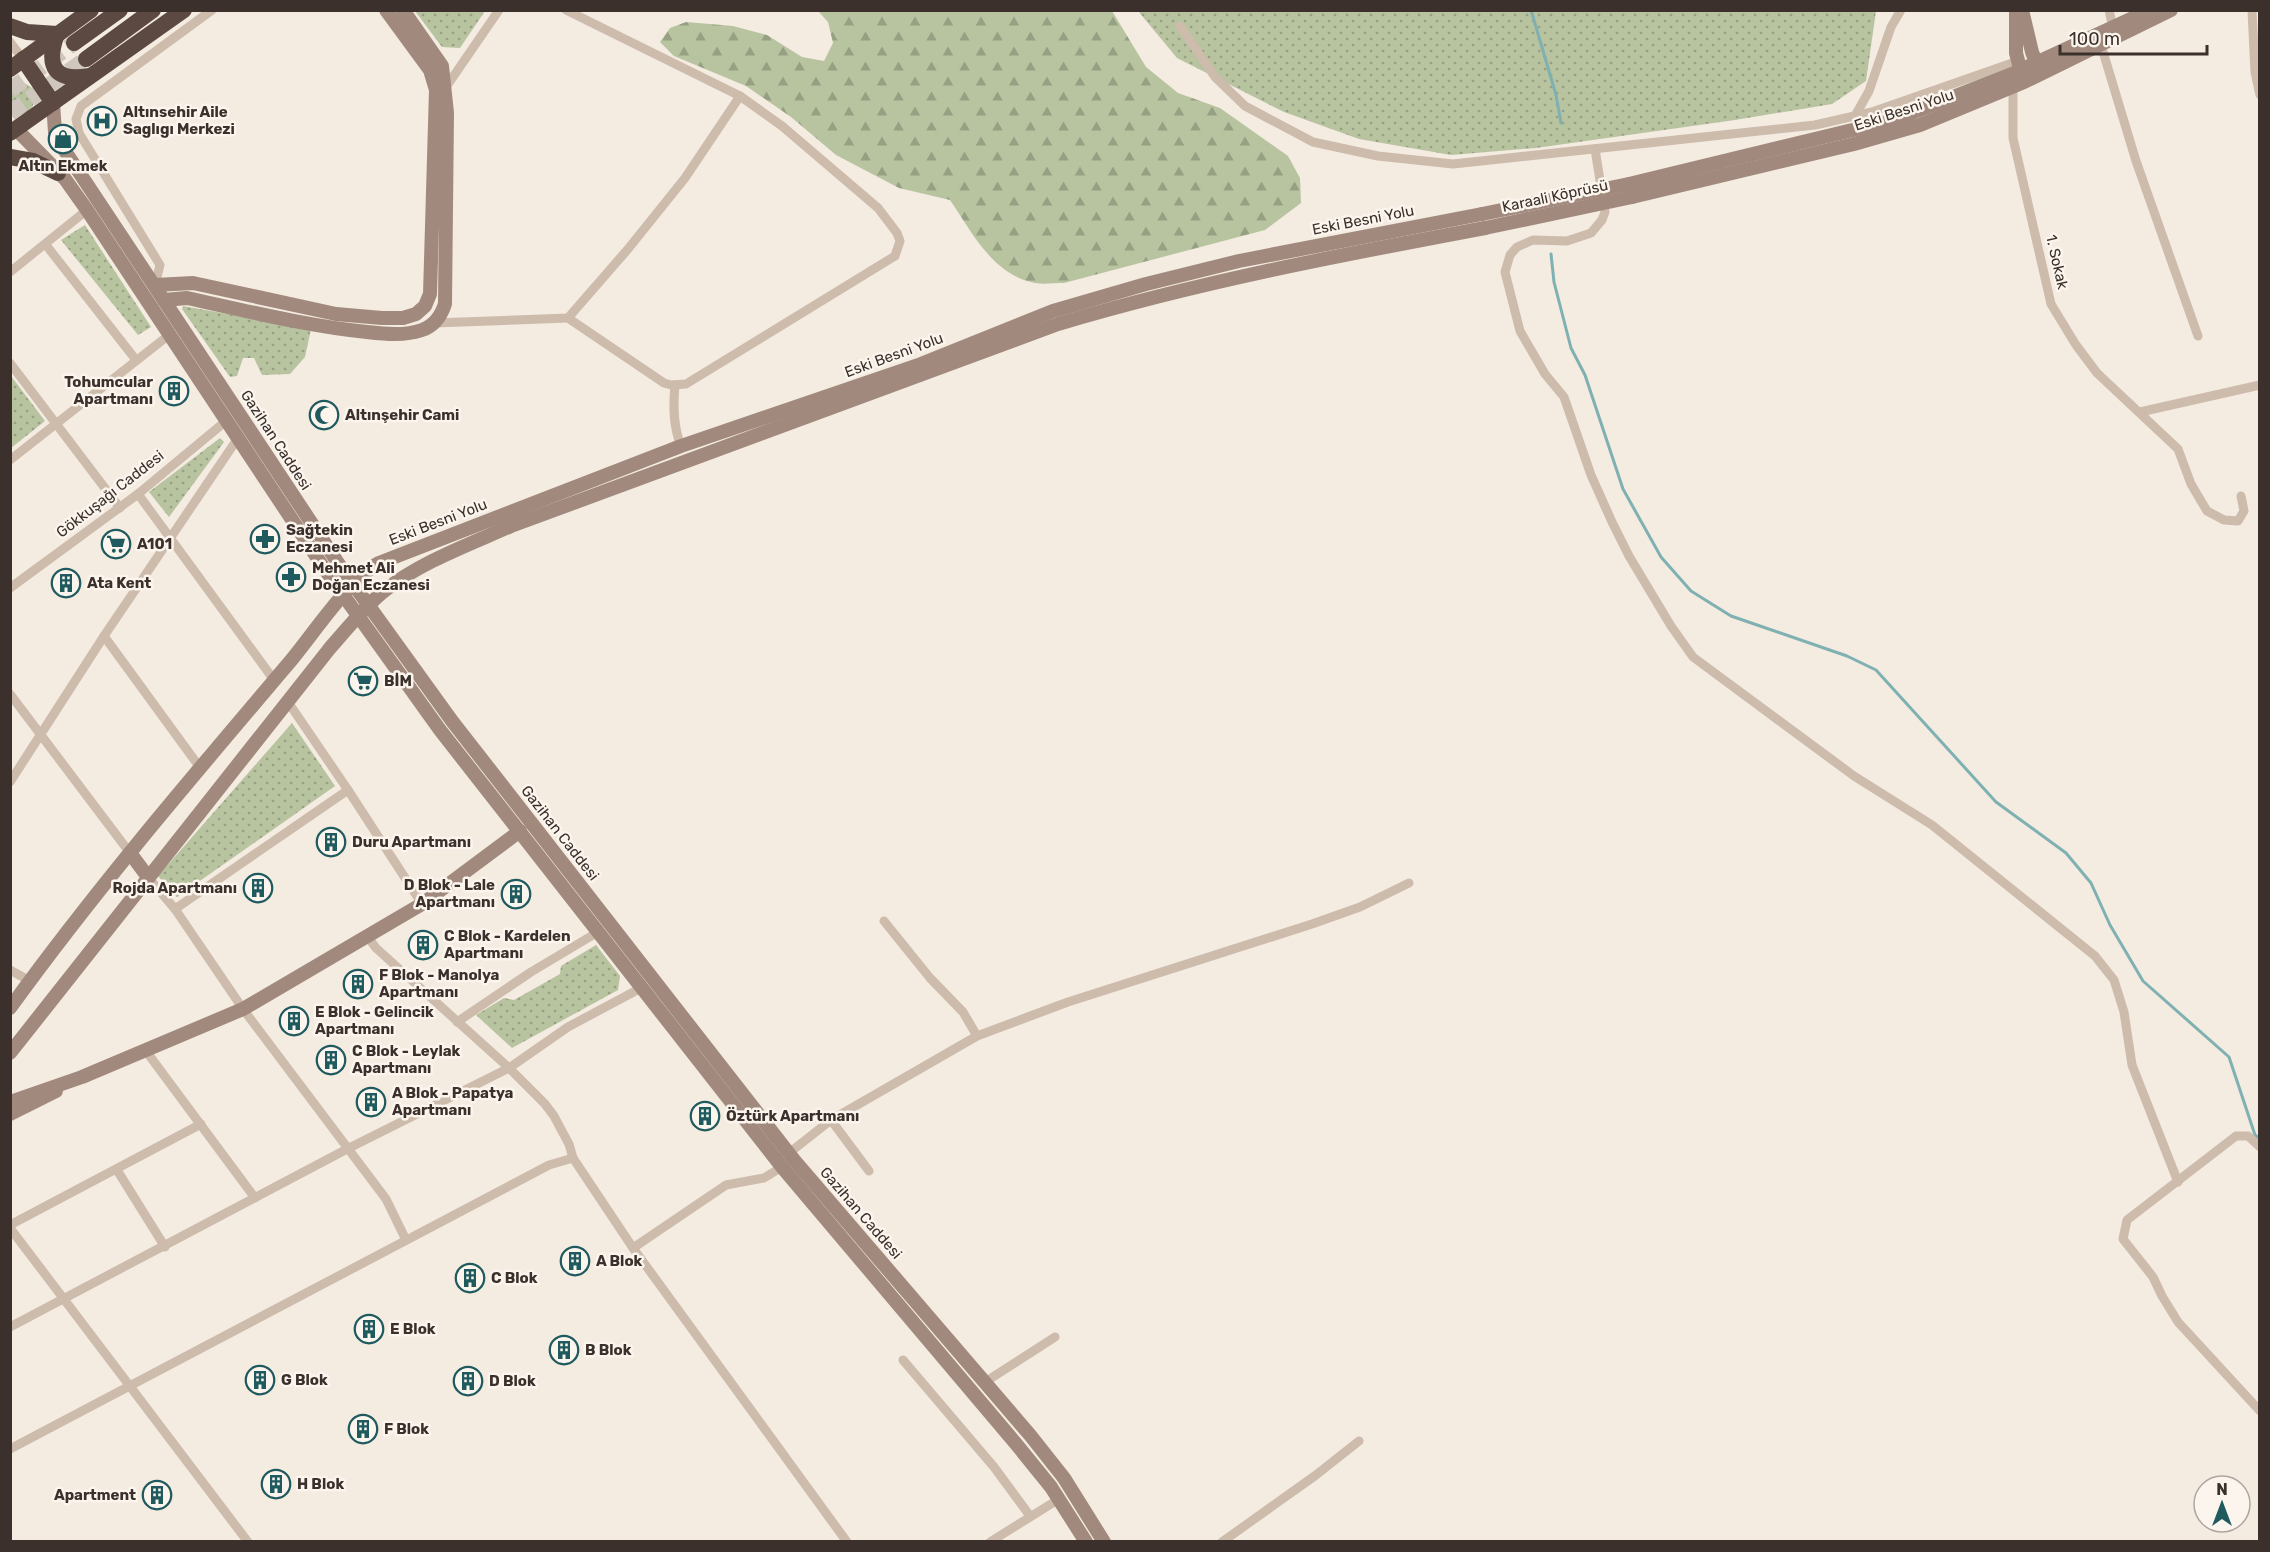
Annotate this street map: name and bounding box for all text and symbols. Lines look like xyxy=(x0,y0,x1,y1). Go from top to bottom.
scale bar xyxy=(2060,18,2207,56)
text: 100 m xyxy=(2069,28,2120,50)
street label: Eski Besni Yolu xyxy=(1852,85,1956,135)
place label: Altınsehir Aile Saglıgı Merkezi xyxy=(123,103,235,138)
hospital icon: Altınsehir Aile Saglıgı Merkezi xyxy=(86,105,118,137)
shop icon: Altın Ekmek xyxy=(47,123,79,155)
place label: Altın Ekmek xyxy=(19,157,108,175)
street label: Karaali Köprüsü xyxy=(1500,176,1610,216)
street label: Eski Besni Yolu xyxy=(1310,201,1416,239)
street label: 1. Sokak xyxy=(2042,233,2072,291)
street label: Eski Besni Yolu xyxy=(842,329,946,381)
place label: Tohumcular Apartmanı xyxy=(64,373,153,408)
building icon: Tohumcular Apartmanı xyxy=(158,375,190,407)
street label: Gazihan Caddesi xyxy=(237,387,315,493)
mosque icon: Altınşehir Cami xyxy=(308,399,340,431)
place label: Altınşehir Cami xyxy=(345,406,459,424)
street label: Gökkuşağı Caddesi xyxy=(53,446,167,542)
street label: Eski Besni Yolu xyxy=(386,495,490,549)
place label: Sağtekin Eczanesi xyxy=(286,521,353,556)
pharmacy icon: Sağtekin Eczanesi xyxy=(249,523,281,555)
supermarket icon: A101 xyxy=(100,528,132,560)
place label: A101 xyxy=(137,535,172,553)
place label: Mehmet Ali Doğan Eczanesi xyxy=(312,559,430,594)
pharmacy icon: Mehmet Ali Doğan Eczanesi xyxy=(275,561,307,593)
building icon: Ata Kent xyxy=(50,567,82,599)
place label: Ata Kent xyxy=(87,574,151,592)
supermarket icon: BİM xyxy=(347,665,379,697)
place label: BİM xyxy=(384,672,412,690)
street label: Gazihan Caddesi xyxy=(517,782,603,884)
building icon: Duru Apartmanı xyxy=(315,826,347,858)
place label: Duru Apartmanı xyxy=(352,833,471,851)
building icon: Rojda Apartmanı xyxy=(242,872,274,904)
place label: D Blok - Lale Apartmanı xyxy=(404,876,495,911)
building icon: D Blok - Lale Apartmanı xyxy=(500,878,532,910)
place label: Rojda Apartmanı xyxy=(112,879,237,897)
place label: C Blok - Kardelen Apartmanı xyxy=(444,927,571,962)
building icon: C Blok - Kardelen Apartmanı xyxy=(407,929,439,961)
place label: F Blok - Manolya Apartmanı xyxy=(379,966,500,1001)
building icon: F Blok - Manolya Apartmanı xyxy=(342,968,374,1000)
place label: E Blok - Gelincik Apartmanı xyxy=(315,1003,434,1038)
building icon: E Blok - Gelincik Apartmanı xyxy=(278,1005,310,1037)
place label: C Blok - Leylak Apartmanı xyxy=(352,1042,461,1077)
building icon: C Blok - Leylak Apartmanı xyxy=(315,1044,347,1076)
place label: A Blok - Papatya Apartmanı xyxy=(392,1084,514,1119)
building icon: A Blok - Papatya Apartmanı xyxy=(355,1086,387,1118)
building icon: Öztürk Apartmanı xyxy=(689,1100,721,1132)
place label: Öztürk Apartmanı xyxy=(726,1107,859,1125)
street label: Gazihan Caddesi xyxy=(816,1163,906,1263)
building icon: A Blok xyxy=(559,1245,591,1277)
place label: A Blok xyxy=(596,1252,643,1270)
building icon: C Blok xyxy=(454,1262,486,1294)
place label: C Blok xyxy=(491,1269,538,1287)
building icon: E Blok xyxy=(353,1313,385,1345)
place label: E Blok xyxy=(390,1320,436,1338)
building icon: B Blok xyxy=(548,1334,580,1366)
place label: B Blok xyxy=(585,1341,632,1359)
building icon: G Blok xyxy=(244,1364,276,1396)
building icon: D Blok xyxy=(452,1365,484,1397)
place label: G Blok xyxy=(281,1371,328,1389)
place label: D Blok xyxy=(489,1372,536,1390)
building icon: F Blok xyxy=(347,1413,379,1445)
place label: F Blok xyxy=(384,1420,429,1438)
building icon: H Blok xyxy=(260,1468,292,1500)
north arrow xyxy=(2192,1474,2252,1534)
place label: H Blok xyxy=(297,1475,344,1493)
building icon: Apartment xyxy=(141,1479,173,1511)
text: N xyxy=(2216,1480,2228,1499)
place label: Apartment xyxy=(54,1486,136,1504)

